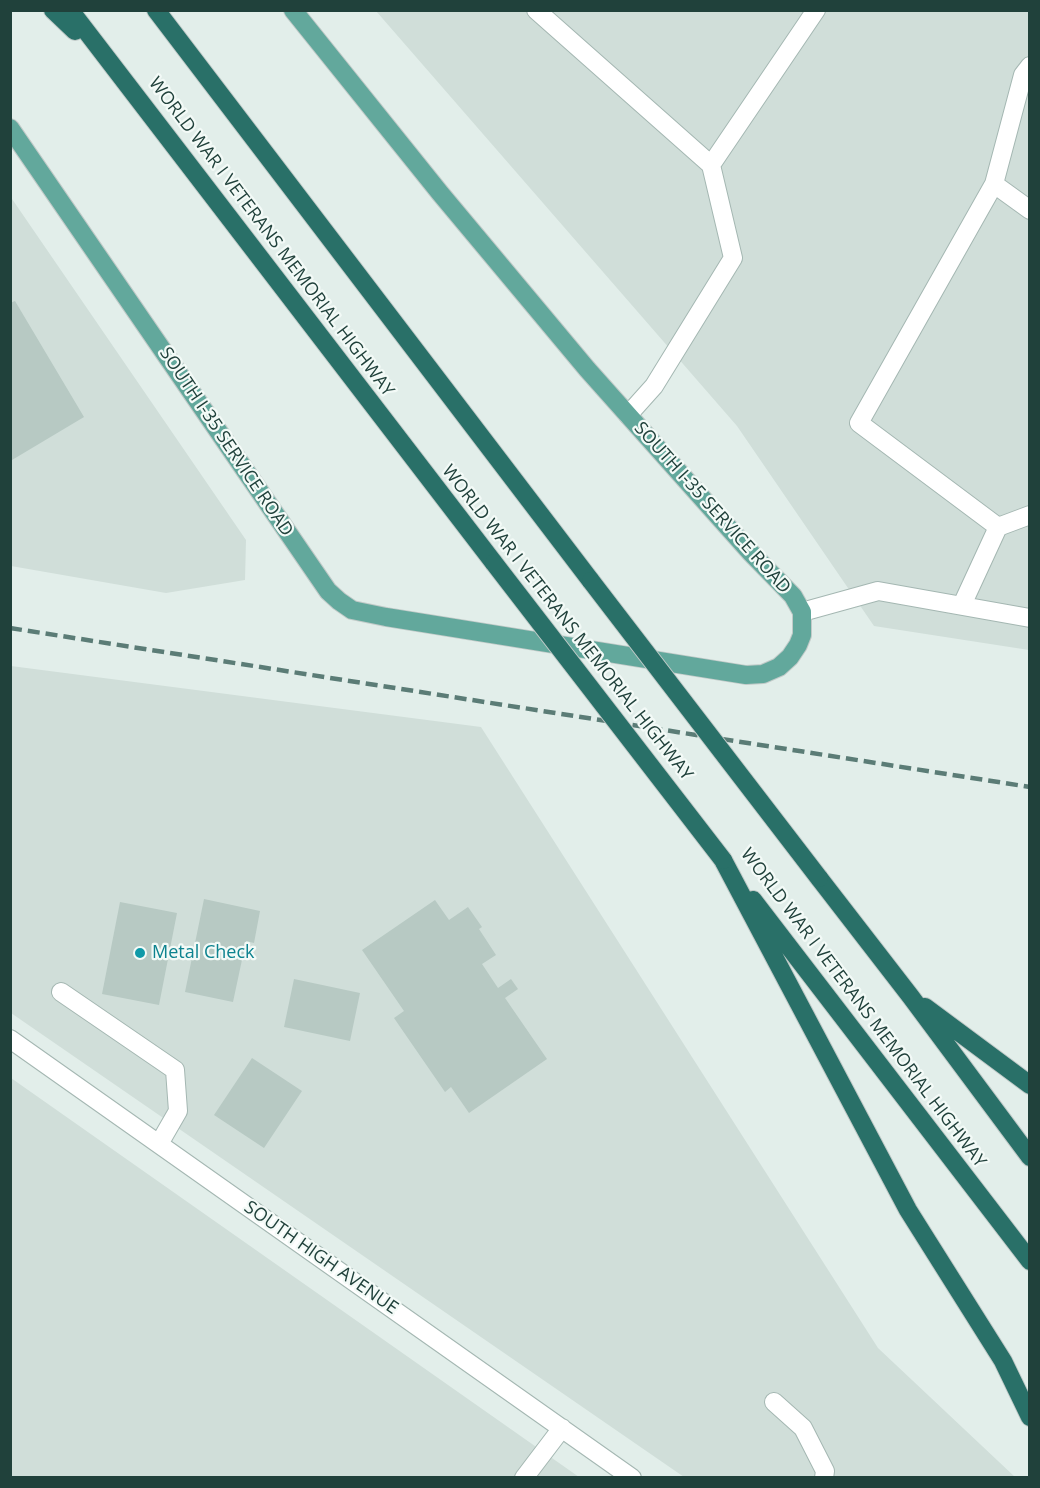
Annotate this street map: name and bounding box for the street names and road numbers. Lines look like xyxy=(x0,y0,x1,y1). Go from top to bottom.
street label: WORLD WAR I VETERANS MEMORIAL HIGHWAY xyxy=(144,73,398,401)
street label: SOUTH I-35 SERVICE ROAD xyxy=(155,343,297,541)
street label: SOUTH I-35 SERVICE ROAD xyxy=(629,418,795,598)
street label: WORLD WAR I VETERANS MEMORIAL HIGHWAY xyxy=(437,461,697,785)
street label: WORLD WAR I VETERANS MEMORIAL HIGHWAY xyxy=(736,844,990,1172)
street label: SOUTH HIGH AVENUE xyxy=(240,1197,402,1319)

